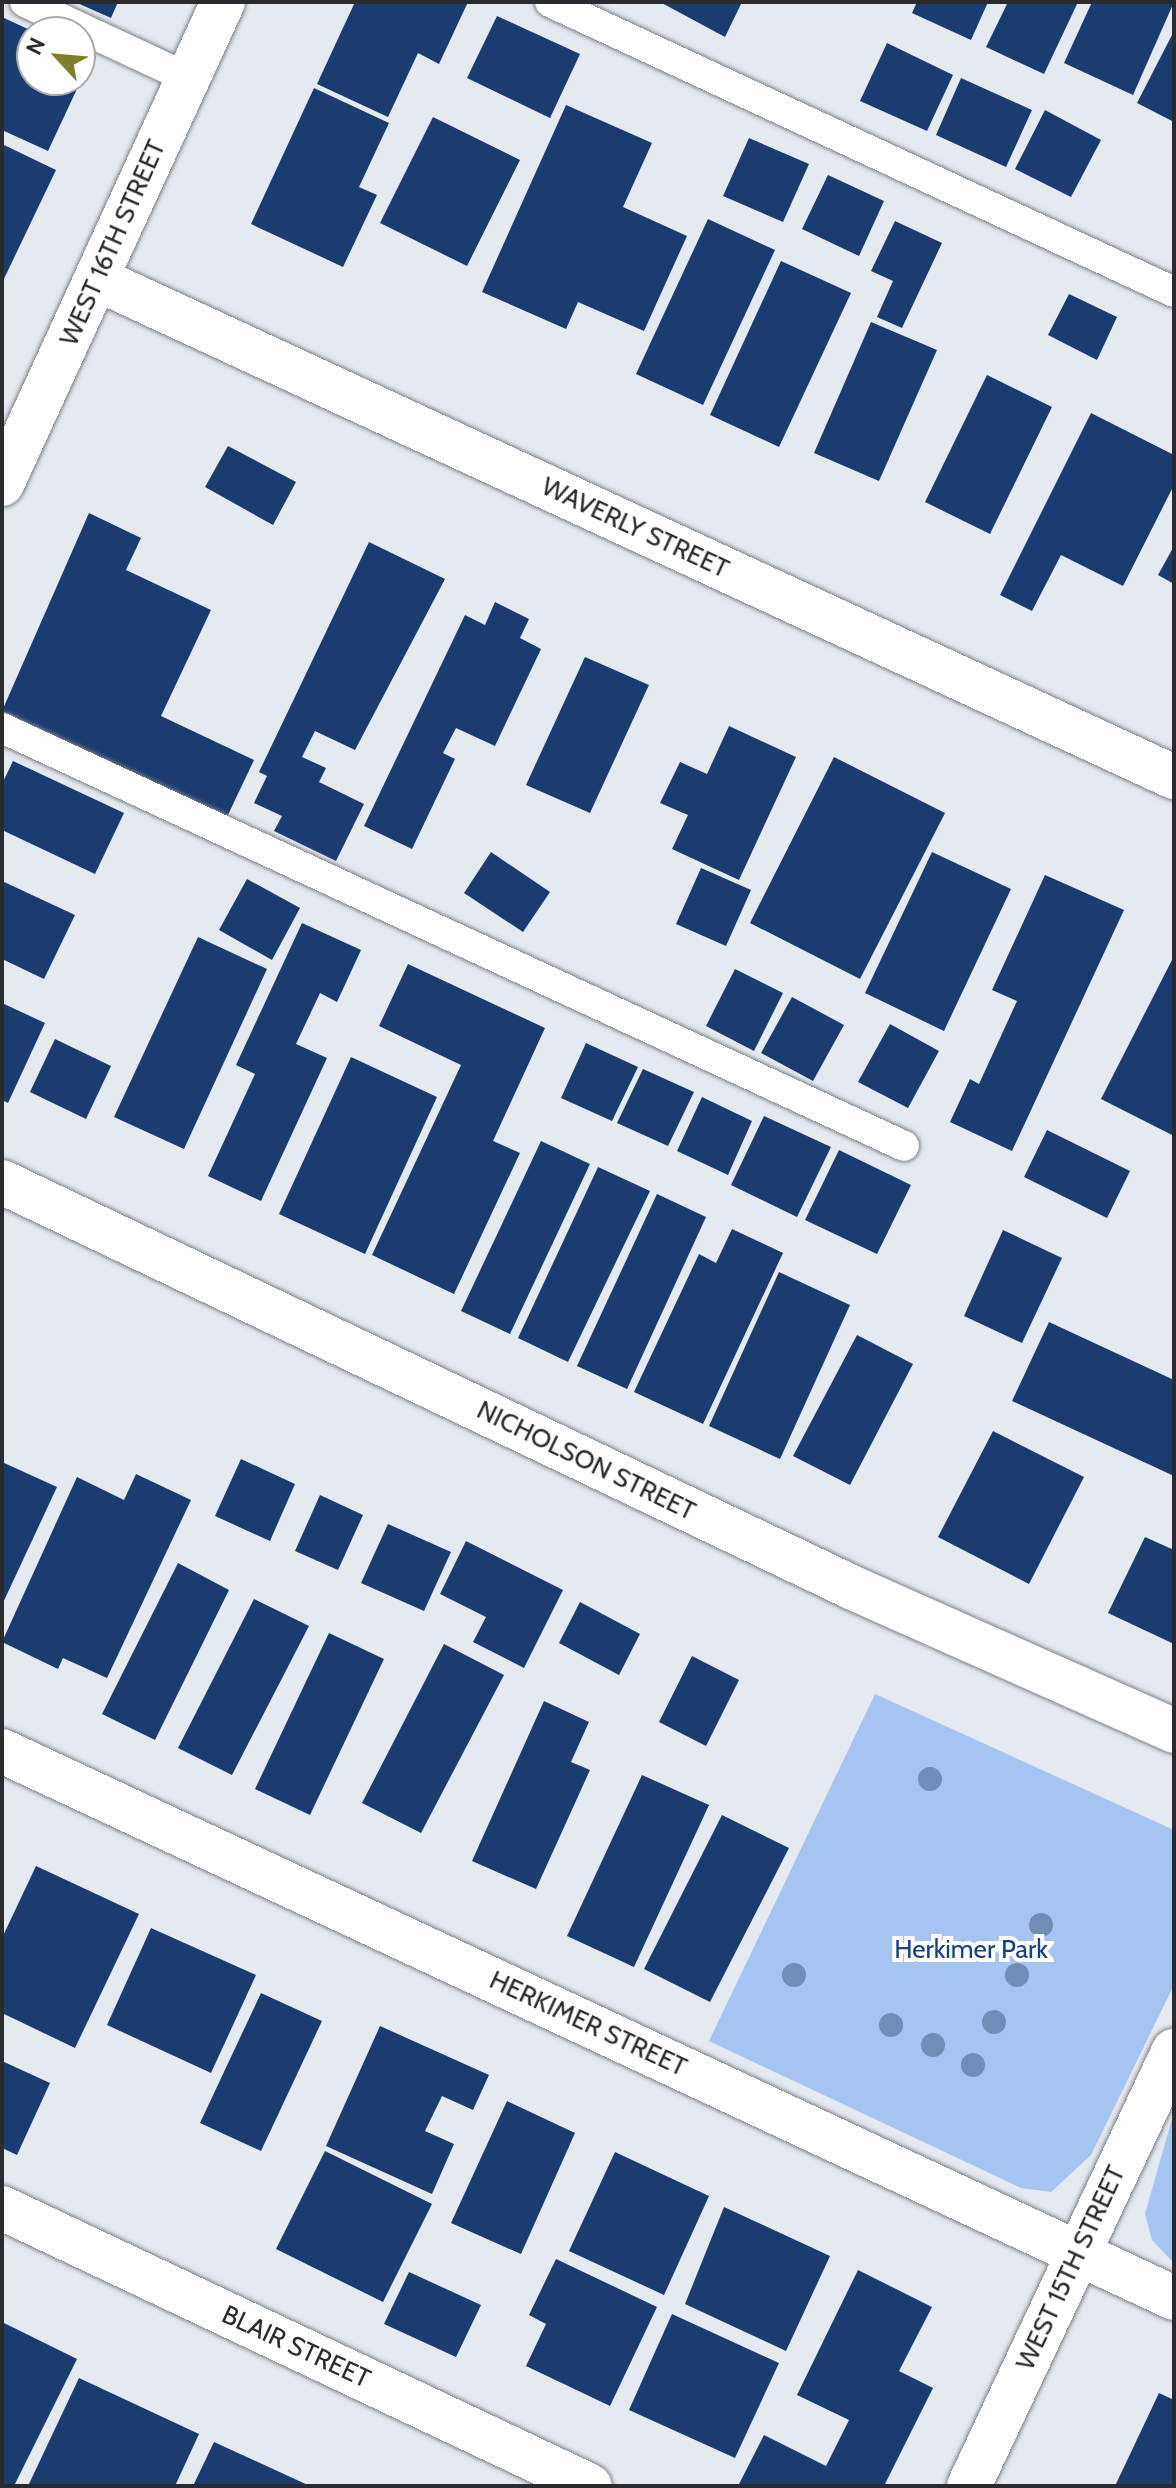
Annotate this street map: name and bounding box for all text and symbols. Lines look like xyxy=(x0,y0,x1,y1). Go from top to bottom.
north arrow xyxy=(16,16,96,96)
text: N xyxy=(20,33,51,59)
street label: WEST 16TH STREET xyxy=(54,135,172,351)
street label: WAVERLY STREET xyxy=(537,471,733,585)
street label: NICHOLSON STREET xyxy=(472,1395,700,1527)
park label: Herkimer Park xyxy=(894,1934,1048,1966)
street label: HERKIMER STREET xyxy=(484,1965,692,2083)
street label: WEST 15TH STREET xyxy=(1010,2161,1132,2375)
street label: BLAIR STREET xyxy=(217,2299,375,2395)

